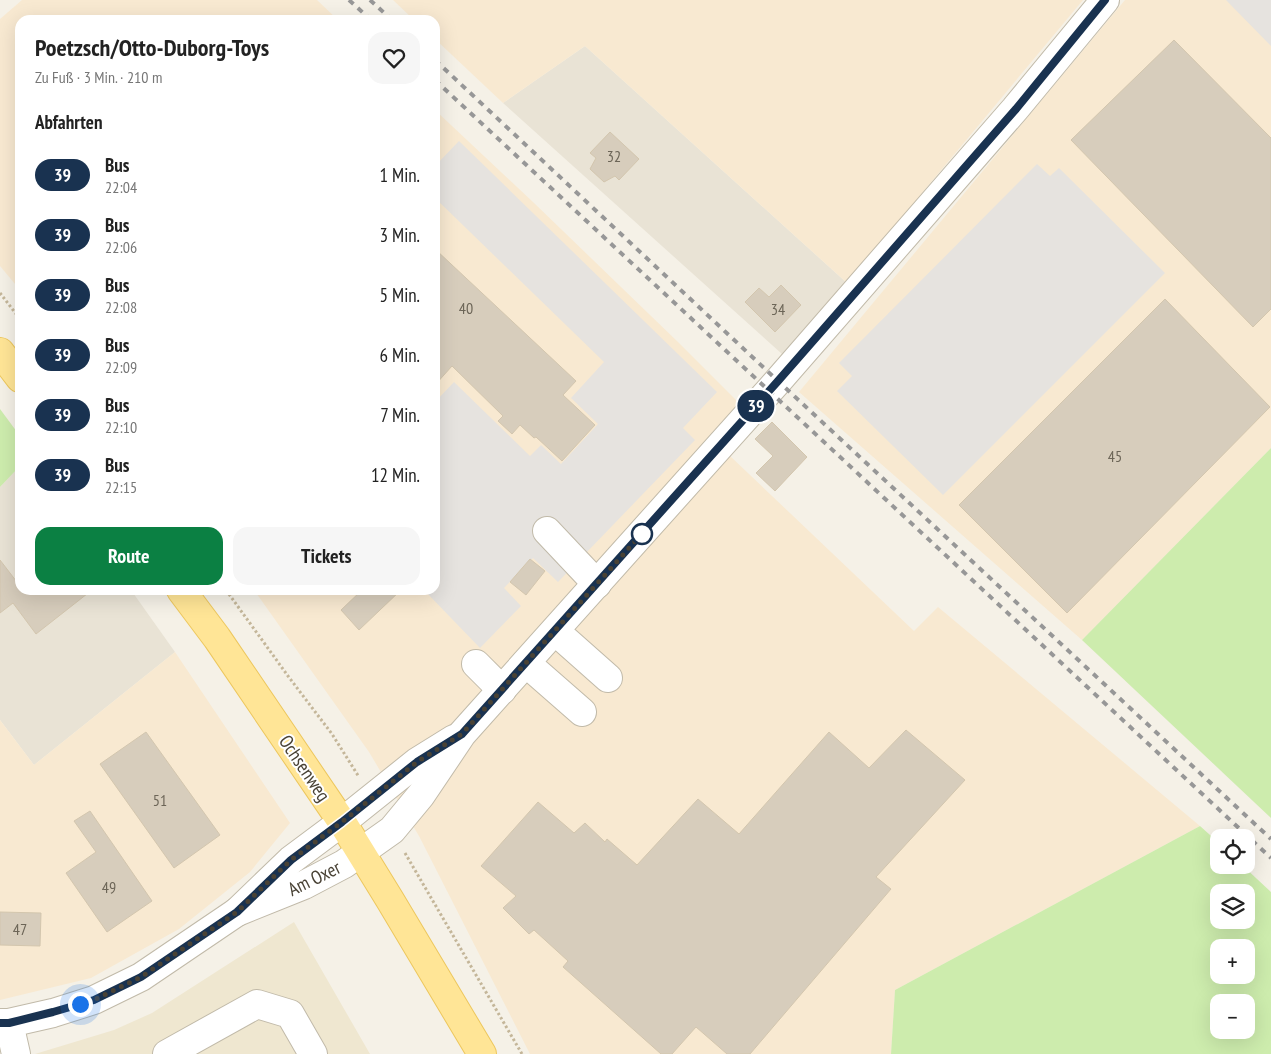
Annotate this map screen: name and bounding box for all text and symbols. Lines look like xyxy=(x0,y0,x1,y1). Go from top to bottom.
text: Poetzsch/Otto-Duborg-Toys xyxy=(35,32,269,63)
button: heart xyxy=(368,32,420,84)
text: Zu Fuß · 3 Min. · 210 m xyxy=(35,67,162,87)
text: Abfahrten xyxy=(35,110,102,134)
house number: 32 xyxy=(607,146,621,166)
text: Bus xyxy=(105,153,129,177)
text: 39 xyxy=(54,163,71,186)
text: 1 Min. xyxy=(379,163,420,187)
text: 22:04 xyxy=(105,177,137,197)
text: Bus xyxy=(105,213,129,237)
text: 39 xyxy=(54,223,71,246)
text: 3 Min. xyxy=(379,223,420,247)
text: 22:06 xyxy=(105,237,137,257)
text: Bus xyxy=(105,273,129,297)
text: 39 xyxy=(54,283,71,306)
text: 5 Min. xyxy=(379,283,420,307)
text: 22:08 xyxy=(105,297,137,317)
house number: 40 xyxy=(459,298,473,318)
house number: 34 xyxy=(771,299,785,319)
text: Bus xyxy=(105,333,129,357)
text: 39 xyxy=(54,343,71,366)
text: 6 Min. xyxy=(379,343,420,367)
text: 22:09 xyxy=(105,357,137,377)
line badge: 39 xyxy=(734,390,778,422)
text: Bus xyxy=(105,393,129,417)
text: 39 xyxy=(747,394,765,417)
text: 39 xyxy=(54,403,71,426)
text: 7 Min. xyxy=(380,403,420,427)
text: 22:10 xyxy=(105,417,137,437)
house number: 45 xyxy=(1108,446,1122,466)
text: Bus xyxy=(105,453,129,477)
text: 39 xyxy=(54,463,71,486)
text: 12 Min. xyxy=(371,463,420,487)
text: 22:15 xyxy=(105,477,137,497)
unlabelled marker xyxy=(631,523,653,545)
button: Route xyxy=(35,527,223,585)
button: Tickets xyxy=(233,527,420,585)
street label: Ochsenweg xyxy=(274,730,336,806)
house number: 51 xyxy=(153,790,167,810)
map controls xyxy=(1210,829,1255,1039)
button: locate xyxy=(1210,829,1255,874)
street label: Am Oxer xyxy=(284,855,345,901)
house number: 49 xyxy=(102,877,116,897)
button: layers xyxy=(1210,884,1255,929)
house number: 47 xyxy=(13,919,27,939)
button: + xyxy=(1210,939,1255,984)
your location xyxy=(68,992,93,1017)
button: − xyxy=(1210,994,1255,1039)

